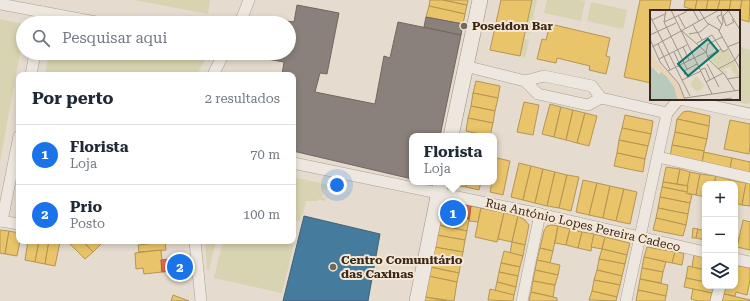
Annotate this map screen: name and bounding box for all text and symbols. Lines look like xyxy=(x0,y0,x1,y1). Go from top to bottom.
inset map xyxy=(650,10,740,100)
search box xyxy=(16,16,296,60)
place label: Poseidon Bar xyxy=(472,19,553,33)
marker: Poseidon Bar xyxy=(459,21,469,31)
icon: search xyxy=(30,27,52,49)
text: Pesquisar aqui xyxy=(62,29,167,47)
text: Por perto xyxy=(32,88,113,108)
text: 2 resultados xyxy=(205,91,280,106)
popup xyxy=(409,133,497,185)
text: Florista xyxy=(70,138,129,156)
text: Florista xyxy=(424,143,482,161)
text: 1 xyxy=(41,147,49,162)
text: 70 m xyxy=(250,147,280,162)
text: Loja xyxy=(70,156,97,171)
text: Loja xyxy=(424,161,451,176)
your location xyxy=(327,175,347,195)
map controls xyxy=(702,181,738,289)
button: + xyxy=(702,181,738,217)
street label: Rua António Lopes Pereira Cadeco xyxy=(484,196,682,254)
text: Prio xyxy=(70,198,102,216)
pin: 1 xyxy=(440,198,466,228)
text: 2 xyxy=(41,207,49,222)
text: 100 m xyxy=(243,207,280,222)
text: Posto xyxy=(70,216,105,231)
button: − xyxy=(702,217,738,253)
pin: 2 xyxy=(167,252,193,282)
place label: Centro Comunitário das Caxinas xyxy=(341,253,463,281)
button: layers xyxy=(702,253,738,289)
marker: Centro Comunitário das Caxinas xyxy=(328,262,338,272)

